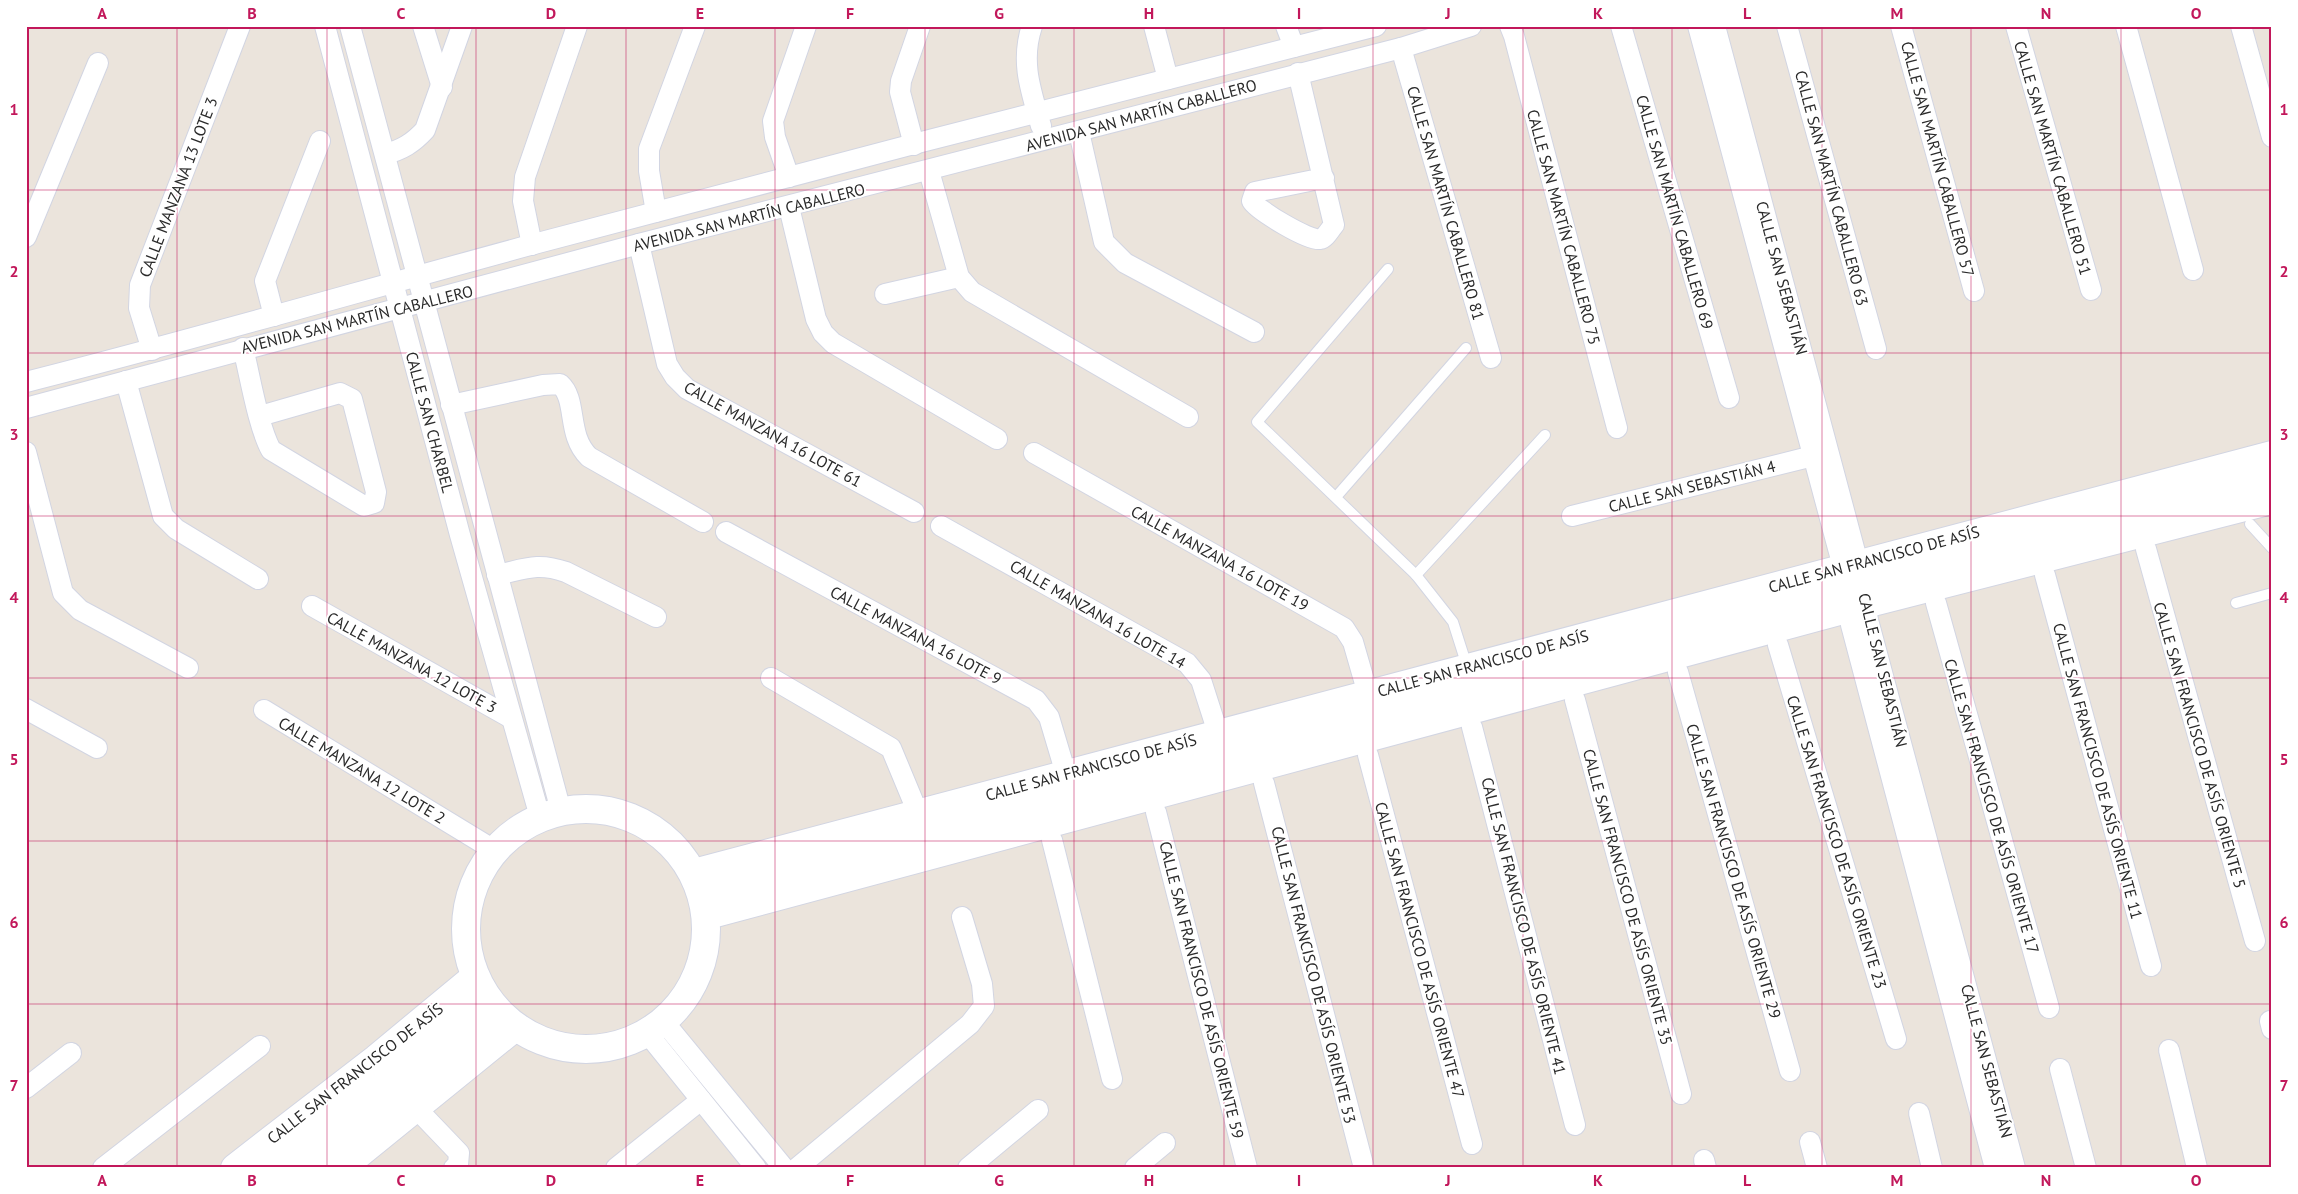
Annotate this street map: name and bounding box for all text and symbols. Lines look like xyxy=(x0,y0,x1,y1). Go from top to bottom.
text: A xyxy=(97,3,107,23)
text: B xyxy=(247,3,257,23)
text: C xyxy=(397,3,406,23)
text: D xyxy=(546,3,556,23)
text: E xyxy=(696,3,704,23)
text: F xyxy=(846,3,854,23)
text: G xyxy=(994,3,1004,23)
text: H xyxy=(1144,3,1154,23)
text: I xyxy=(1297,3,1301,23)
text: J xyxy=(1444,3,1451,23)
text: K xyxy=(1593,3,1603,23)
text: L xyxy=(1743,3,1752,23)
text: M xyxy=(1891,3,1903,23)
text: N xyxy=(2041,3,2051,23)
text: O xyxy=(2191,3,2202,23)
street label: CALLE SAN MARTÍN CABALLERO 57 xyxy=(1897,39,1979,279)
street label: CALLE SAN MARTÍN CABALLERO 51 xyxy=(2010,39,2096,277)
street label: CALLE SAN MARTÍN CABALLERO 63 xyxy=(1791,68,1873,308)
street label: AVENIDA SAN MARTÍN CABALLERO xyxy=(1023,74,1259,156)
street label: CALLE SAN MARTÍN CABALLERO 81 xyxy=(1403,84,1489,322)
street label: CALLE SAN MARTÍN CABALLERO 69 xyxy=(1632,93,1718,331)
street label: CALLE MANZANA 13 LOTE 3 xyxy=(134,94,222,280)
text: 1 xyxy=(9,99,19,119)
text: 1 xyxy=(2279,99,2289,119)
street label: CALLE SAN MARTÍN CABALLERO 75 xyxy=(1523,107,1605,347)
street label: AVENIDA SAN MARTÍN CABALLERO xyxy=(631,178,867,256)
street label: CALLE SAN SEBASTIÁN xyxy=(1752,199,1812,357)
text: 2 xyxy=(9,261,19,281)
text: 2 xyxy=(2279,261,2289,281)
street label: AVENIDA SAN MARTÍN CABALLERO xyxy=(239,280,475,358)
street label: CALLE SAN CHARBEL xyxy=(402,349,458,495)
street label: CALLE MANZANA 16 LOTE 61 xyxy=(681,377,865,491)
text: 3 xyxy=(9,424,19,444)
text: 3 xyxy=(2279,424,2289,444)
street label: CALLE SAN SEBASTIÁN 4 xyxy=(1606,456,1778,516)
street label: CALLE MANZANA 16 LOTE 19 xyxy=(1128,501,1312,615)
street label: CALLE SAN FRANCISCO DE ASÍS xyxy=(1766,521,1982,597)
street label: CALLE MANZANA 16 LOTE 14 xyxy=(1006,555,1190,673)
street label: CALLE MANZANA 16 LOTE 9 xyxy=(827,581,1005,689)
text: 4 xyxy=(9,587,19,607)
text: 4 xyxy=(2279,587,2289,607)
street label: CALLE SAN SEBASTIÁN xyxy=(1854,591,1912,749)
street label: CALLE SAN FRANCISCO DE ASÍS ORIENTE 5 xyxy=(2149,599,2251,891)
street label: CALLE MANZANA 12 LOTE 3 xyxy=(323,607,501,717)
street label: CALLE SAN FRANCISCO DE ASÍS ORIENTE 11 xyxy=(2049,621,2147,921)
street label: CALLE SAN FRANCISCO DE ASÍS xyxy=(1375,625,1591,701)
street label: CALLE SAN FRANCISCO DE ASÍS ORIENTE 17 xyxy=(1940,656,2044,956)
street label: CALLE SAN FRANCISCO DE ASÍS ORIENTE 23 xyxy=(1783,693,1891,991)
street label: CALLE MANZANA 12 LOTE 2 xyxy=(275,712,449,828)
street label: CALLE SAN FRANCISCO DE ASÍS ORIENTE 29 xyxy=(1682,721,1786,1021)
street label: CALLE SAN FRANCISCO DE ASÍS xyxy=(983,729,1199,805)
street label: CALLE SAN FRANCISCO DE ASÍS ORIENTE 35 xyxy=(1579,747,1677,1047)
text: 5 xyxy=(9,749,19,769)
text: 5 xyxy=(2279,749,2289,769)
street label: CALLE SAN FRANCISCO DE ASÍS ORIENTE 41 xyxy=(1477,775,1571,1077)
street label: CALLE SAN FRANCISCO DE ASÍS ORIENTE 47 xyxy=(1371,800,1469,1100)
street label: CALLE SAN FRANCISCO DE ASÍS ORIENTE 53 xyxy=(1267,824,1361,1126)
street label: CALLE SAN FRANCISCO DE ASÍS ORIENTE 59 xyxy=(1155,839,1249,1141)
text: 6 xyxy=(9,912,19,932)
text: 6 xyxy=(2279,912,2289,932)
street label: CALLE SAN SEBASTIÁN xyxy=(1957,982,2017,1140)
street label: CALLE SAN FRANCISCO DE ASÍS xyxy=(263,998,447,1148)
text: 7 xyxy=(9,1075,19,1095)
text: 7 xyxy=(2279,1075,2289,1095)
text: A xyxy=(97,1170,107,1190)
text: B xyxy=(247,1170,257,1190)
text: C xyxy=(397,1170,406,1190)
text: D xyxy=(546,1170,556,1190)
text: E xyxy=(696,1170,704,1190)
text: F xyxy=(846,1170,854,1190)
text: G xyxy=(994,1170,1004,1190)
text: H xyxy=(1144,1170,1154,1190)
text: I xyxy=(1297,1170,1301,1190)
text: J xyxy=(1444,1170,1451,1190)
text: K xyxy=(1593,1170,1603,1190)
text: L xyxy=(1743,1170,1752,1190)
text: M xyxy=(1891,1170,1903,1190)
text: N xyxy=(2041,1170,2051,1190)
text: O xyxy=(2191,1170,2202,1190)

